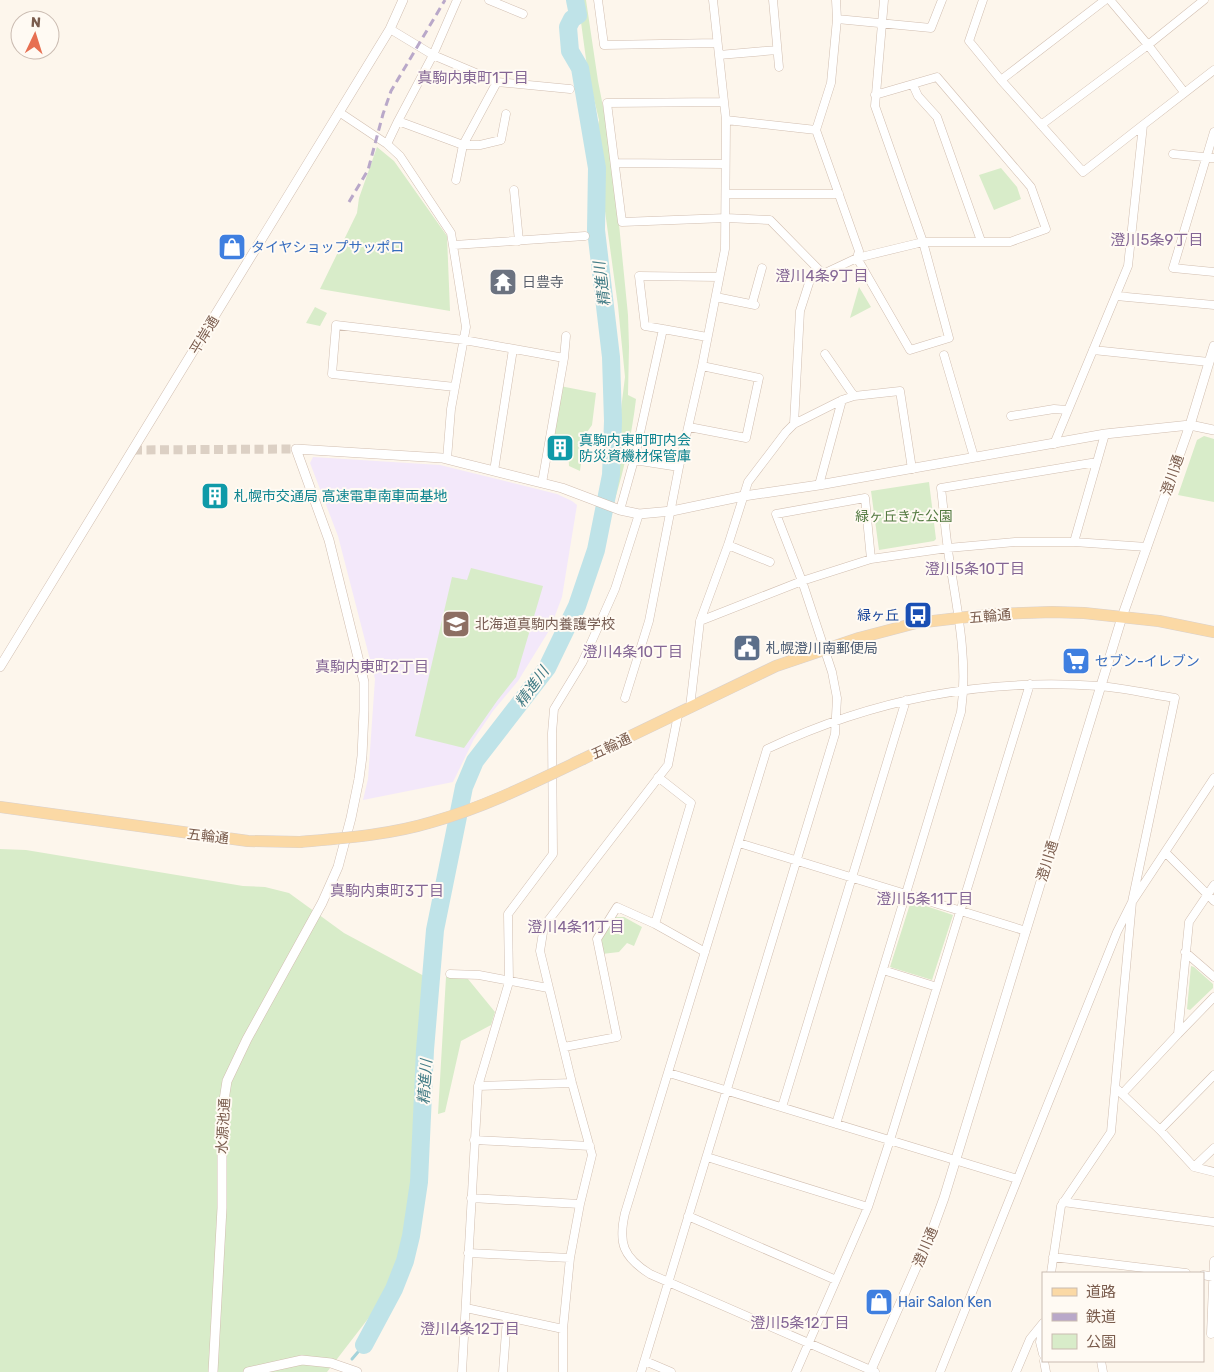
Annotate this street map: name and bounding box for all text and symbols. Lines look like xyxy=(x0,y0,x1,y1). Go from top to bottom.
north arrow xyxy=(10,10,60,60)
text: N xyxy=(30,14,41,31)
district label: 真駒内東町1丁目 xyxy=(417,69,529,87)
district label: 澄川5条9丁目 xyxy=(1111,231,1203,249)
shop icon: タイヤショップサッポロ xyxy=(217,232,247,262)
place label: タイヤショップサッポロ xyxy=(251,239,405,256)
water label: 精進川 xyxy=(590,259,614,307)
temple icon: 日豊寺 xyxy=(488,267,518,297)
district label: 澄川4条9丁目 xyxy=(775,267,869,285)
place label: 日豊寺 xyxy=(522,274,564,291)
street label: 平岸通 xyxy=(186,313,223,358)
place label: 真駒内東町町内会 防災資機材保管庫 xyxy=(579,432,691,465)
building icon: 真駒内東町町内会 防災資機材保管庫 xyxy=(545,433,575,463)
street label: 澄川通 xyxy=(1158,453,1187,498)
building icon: 札幌市交通局 高速電車南車両基地 xyxy=(200,481,230,511)
place label: 札幌市交通局 高速電車南車両基地 xyxy=(234,488,447,505)
park label: 緑ヶ丘きた公園 xyxy=(855,508,953,525)
district label: 澄川5条10丁目 xyxy=(925,560,1025,578)
bus stop icon: 緑ヶ丘 xyxy=(903,600,933,630)
street label: 五輪通 xyxy=(968,606,1012,627)
place label: 緑ヶ丘 xyxy=(857,607,899,624)
school or university icon: 北海道真駒内養護学校 xyxy=(441,609,471,639)
place label: 北海道真駒内養護学校 xyxy=(475,616,615,633)
public building icon: 札幌澄川南郵便局 xyxy=(732,633,762,663)
place label: 札幌澄川南郵便局 xyxy=(766,640,878,657)
district label: 澄川4条10丁目 xyxy=(583,643,683,661)
supermarket icon: セブン-イレブン xyxy=(1061,646,1091,676)
place label: セブン-イレブン xyxy=(1095,653,1200,670)
district label: 真駒内東町2丁目 xyxy=(315,658,429,676)
water label: 精進川 xyxy=(511,662,554,710)
street label: 五輪通 xyxy=(589,730,634,763)
street label: 五輪通 xyxy=(186,826,230,847)
street label: 澄川通 xyxy=(1033,839,1062,884)
district label: 真駒内東町3丁目 xyxy=(330,882,444,900)
district label: 澄川5条11丁目 xyxy=(877,890,973,908)
district label: 澄川4条11丁目 xyxy=(527,918,625,936)
water label: 精進川 xyxy=(414,1057,436,1105)
street label: 水源池通 xyxy=(214,1098,233,1154)
street label: 澄川通 xyxy=(909,1225,941,1270)
legend xyxy=(1042,1272,1204,1362)
text: 道路 xyxy=(1086,1283,1116,1301)
shop icon: Hair Salon Ken xyxy=(864,1287,894,1317)
place label: Hair Salon Ken xyxy=(898,1294,992,1311)
text: 鉄道 xyxy=(1086,1308,1116,1326)
district label: 澄川5条12丁目 xyxy=(750,1314,850,1332)
district label: 澄川4条12丁目 xyxy=(420,1320,520,1338)
text: 公園 xyxy=(1086,1333,1116,1351)

